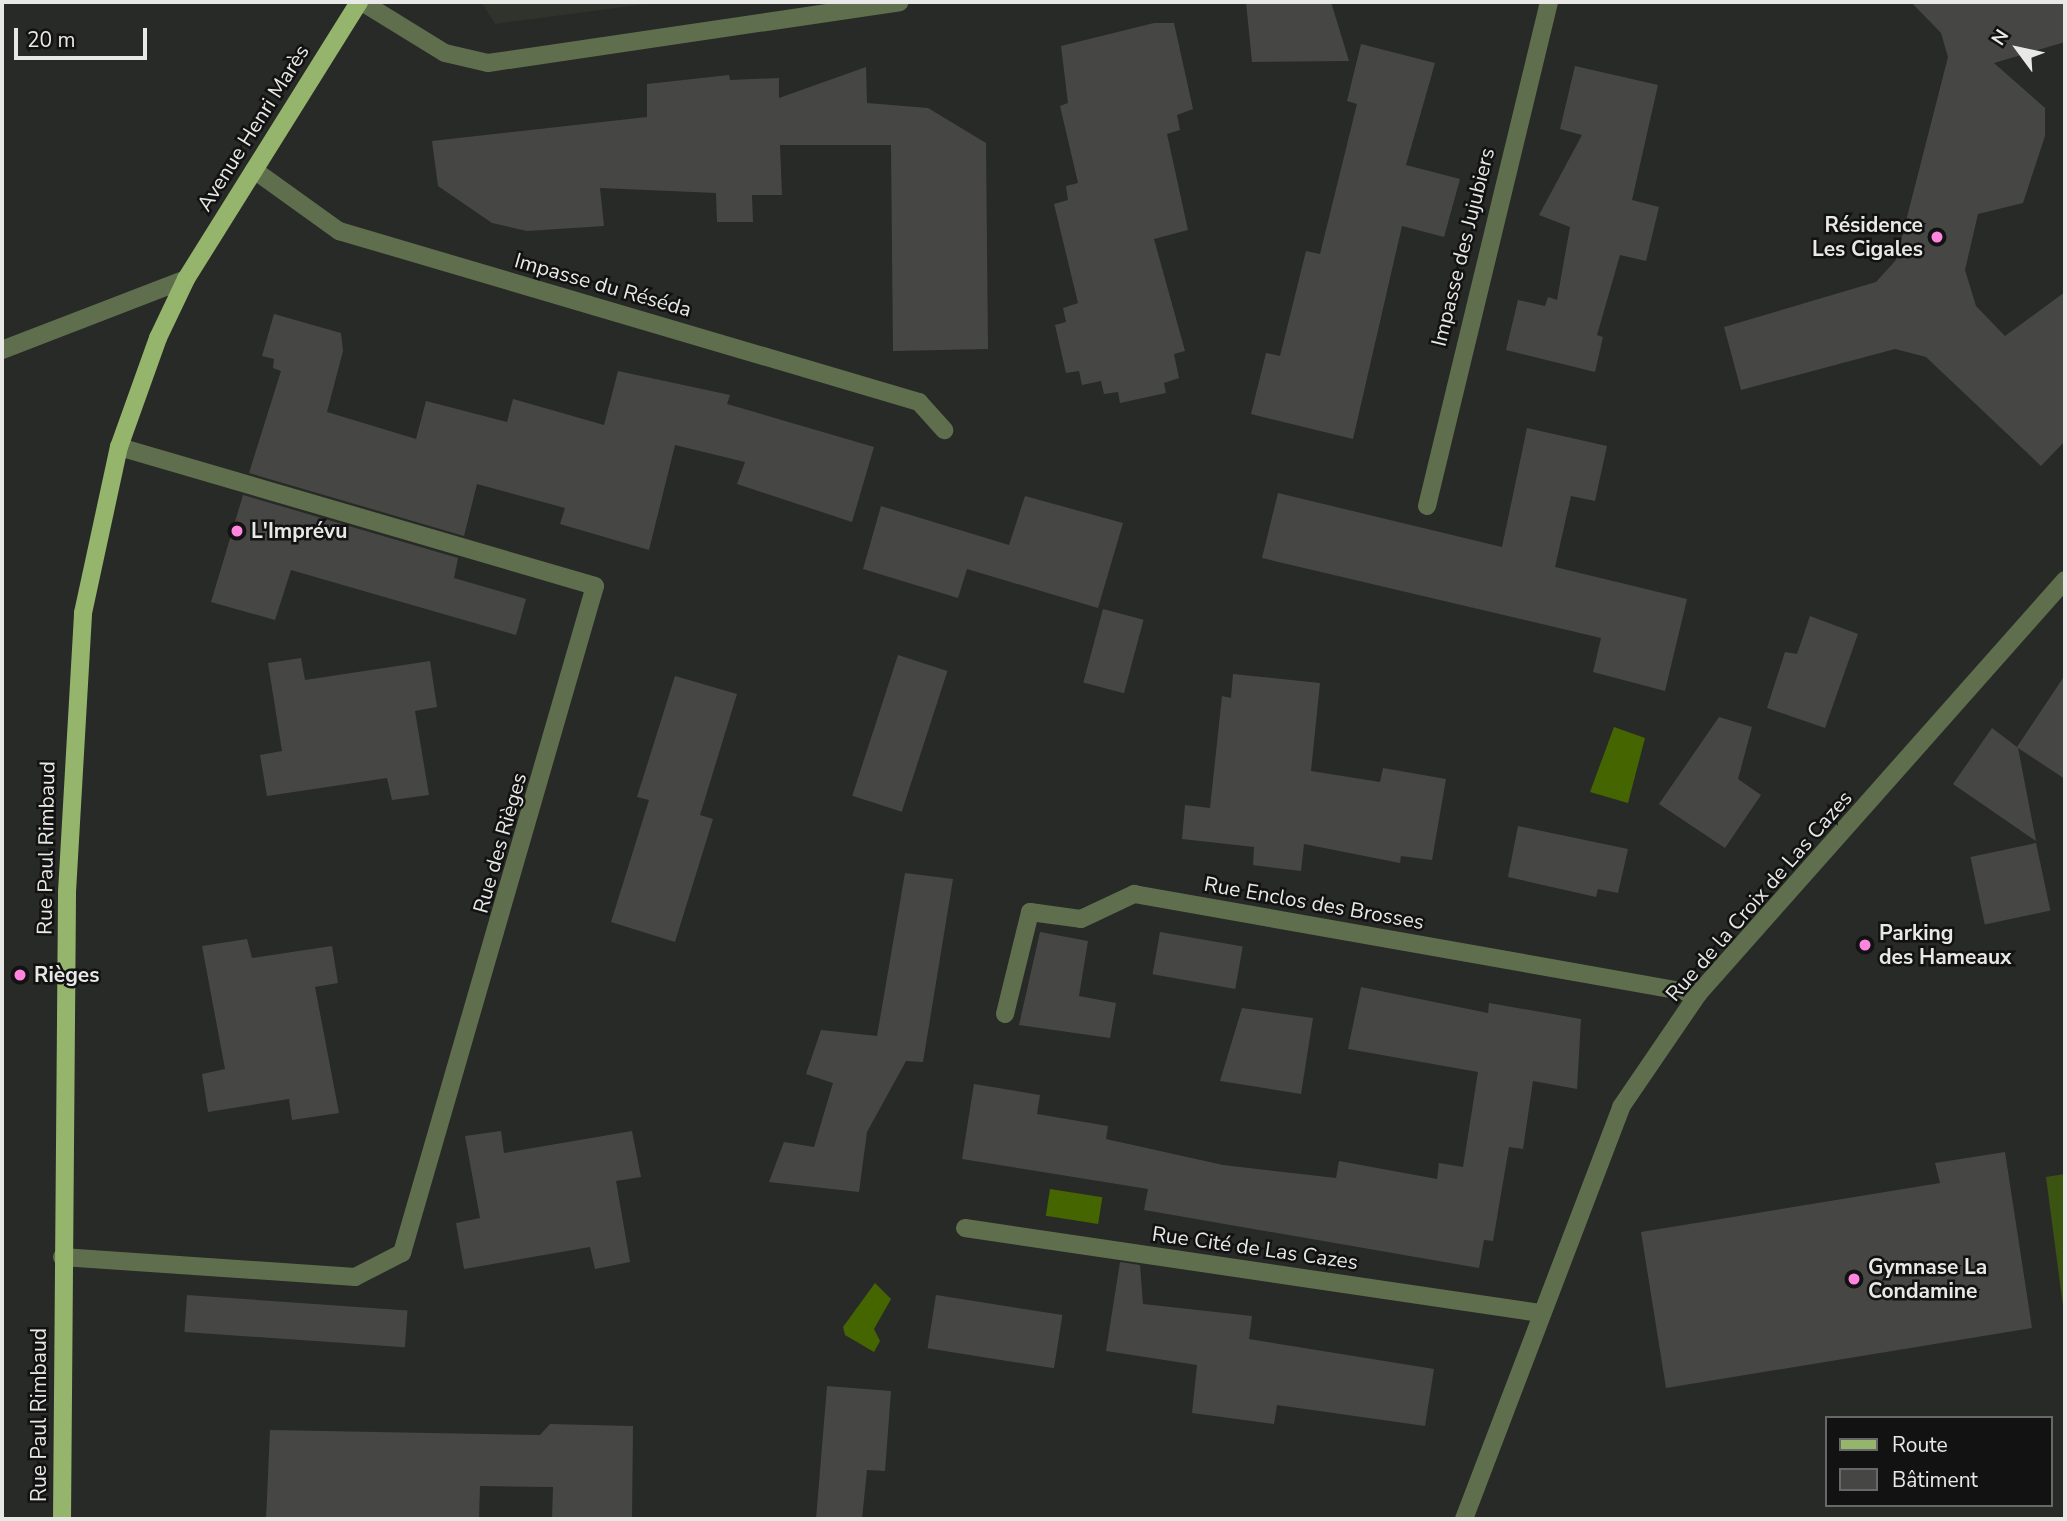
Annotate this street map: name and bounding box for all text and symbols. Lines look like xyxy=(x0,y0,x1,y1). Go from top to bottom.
scale bar xyxy=(18,14,150,58)
north arrow xyxy=(1983,14,2053,84)
text: N xyxy=(1986,25,2015,51)
text: 20 m xyxy=(27,26,76,54)
street label: Avenue Henri Marès xyxy=(192,40,314,216)
street label: Impasse des Jujubiers xyxy=(1426,145,1500,349)
place label: Résidence Les Cigales xyxy=(1812,212,1923,262)
marker: Résidence Les Cigales xyxy=(1929,229,1945,245)
street label: Impasse du Réséda xyxy=(512,248,694,322)
place label: L'Imprévu xyxy=(251,518,347,544)
marker: L'Imprévu xyxy=(229,523,245,539)
street label: Rue Paul Rimbaud xyxy=(32,761,60,935)
street label: Rue des Rièges xyxy=(468,770,532,916)
street label: Rue de la Croix de Las Cazes xyxy=(1661,785,1857,1007)
street label: Rue Enclos des Brosses xyxy=(1202,871,1426,935)
place label: Parking des Hameaux xyxy=(1879,920,2012,970)
marker: Parking des Hameaux xyxy=(1857,937,1873,953)
place label: Rièges xyxy=(34,962,99,988)
marker: Rièges xyxy=(12,967,28,983)
street label: Rue Cité de Las Cazes xyxy=(1150,1221,1360,1275)
place label: Gymnase La Condamine xyxy=(1868,1254,1987,1304)
marker: Gymnase La Condamine xyxy=(1846,1271,1862,1287)
street label: Rue Paul Rimbaud xyxy=(26,1328,52,1502)
legend xyxy=(1826,1416,2053,1507)
text: Route xyxy=(1892,1431,1948,1459)
text: Bâtiment xyxy=(1892,1466,1978,1494)

